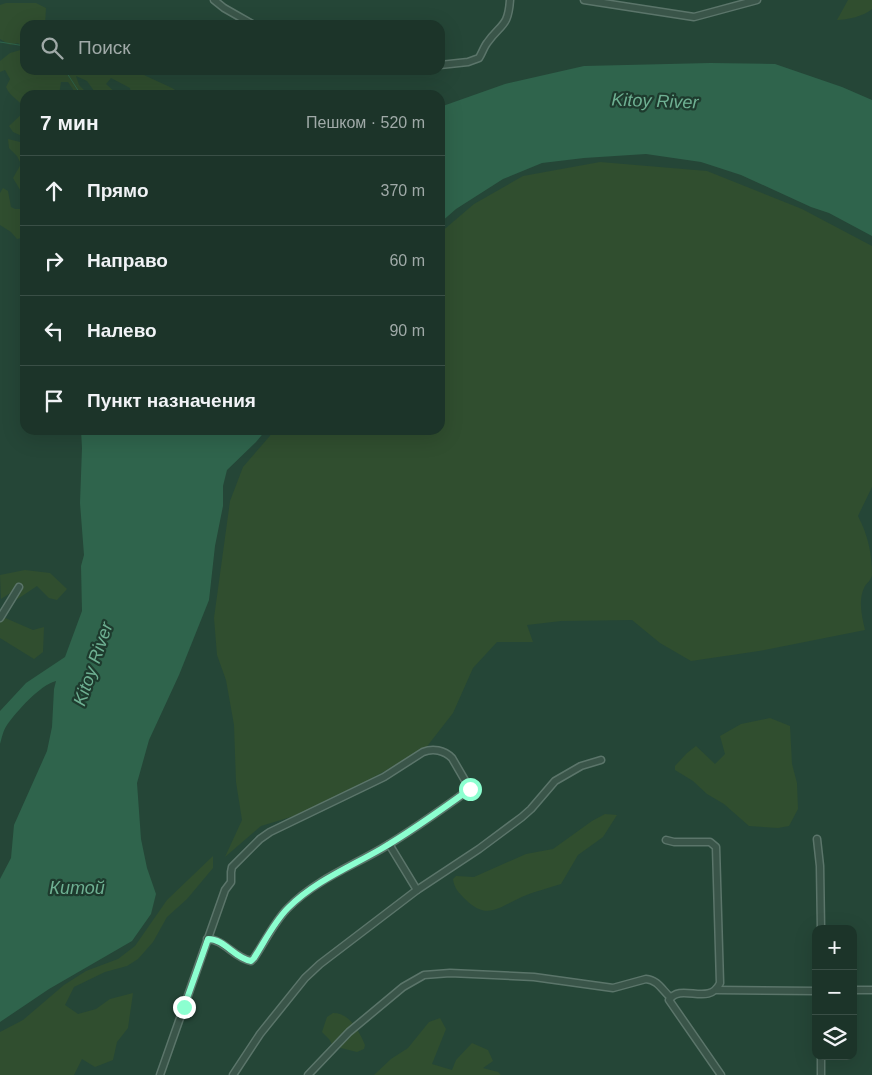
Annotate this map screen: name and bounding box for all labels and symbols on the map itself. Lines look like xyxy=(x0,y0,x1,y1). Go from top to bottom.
water label: Kitoy River xyxy=(611,89,700,113)
water label: Kitoy River xyxy=(69,619,117,708)
route start xyxy=(459,778,482,801)
water label: Китой xyxy=(49,878,105,898)
route end xyxy=(173,996,196,1019)

